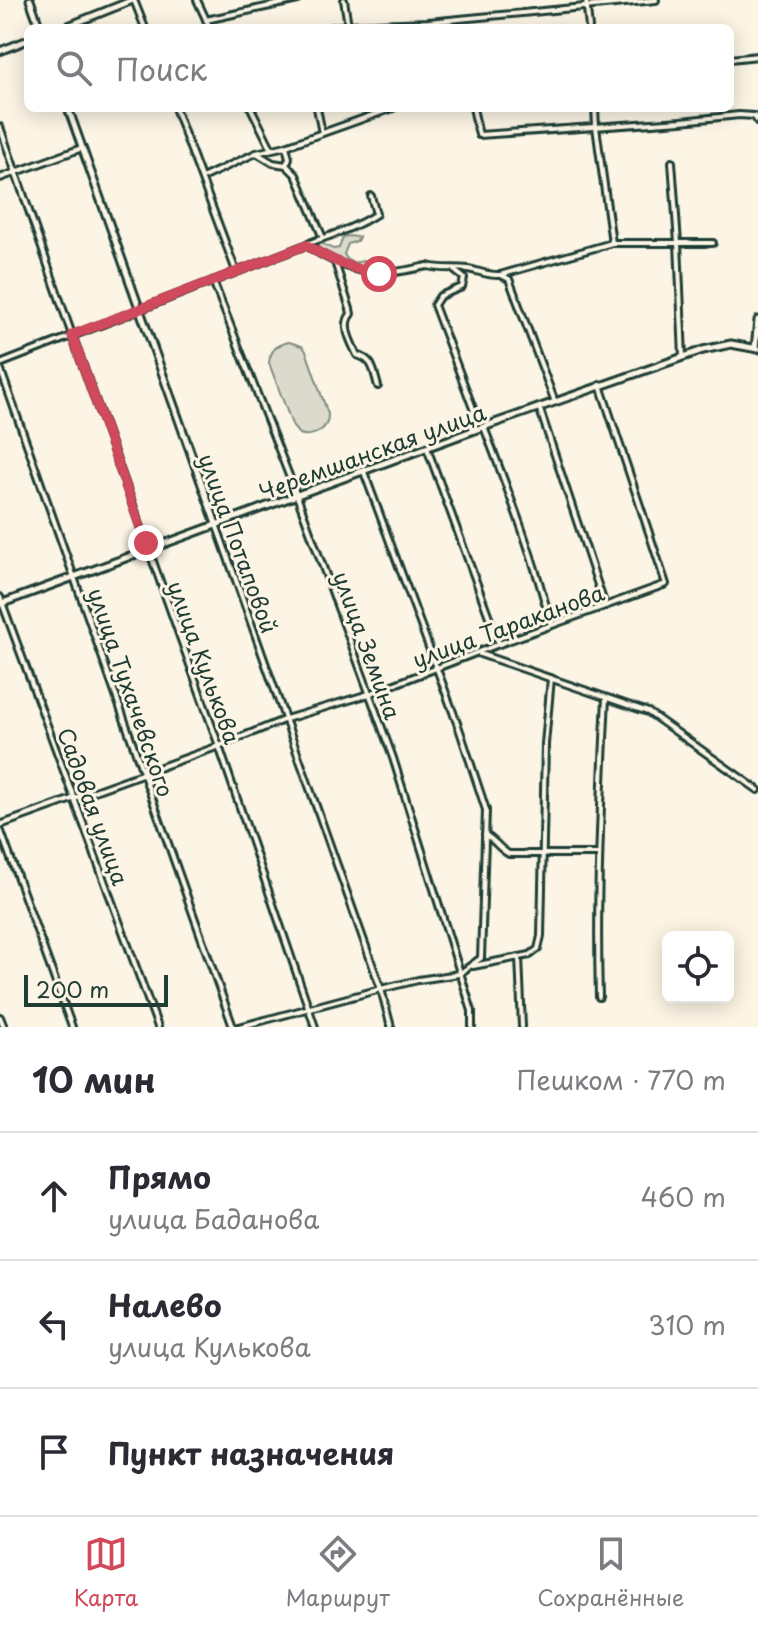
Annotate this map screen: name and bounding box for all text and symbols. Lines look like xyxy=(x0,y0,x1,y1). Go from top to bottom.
search box xyxy=(24,24,734,112)
icon: search xyxy=(52,46,96,90)
text: Поиск xyxy=(116,46,207,91)
route start xyxy=(361,256,397,292)
street label: Черемшанская улица xyxy=(254,394,490,507)
street label: улица Потаповой xyxy=(191,449,287,637)
route end xyxy=(128,525,164,561)
street label: улица Земина xyxy=(326,566,410,724)
street label: улица Тараканова xyxy=(407,575,609,675)
street label: улица Кулькова xyxy=(160,576,250,749)
street label: улица Тухачевского xyxy=(81,583,183,801)
street label: Садовая улица xyxy=(50,723,138,890)
map controls xyxy=(662,931,734,1003)
button: locate xyxy=(662,931,734,1003)
scale bar xyxy=(24,971,168,1007)
text: 200 m xyxy=(36,972,109,1005)
text: 10 мин xyxy=(32,1053,156,1105)
text: Пешком · 770 m xyxy=(517,1060,726,1099)
text: Прямо xyxy=(108,1154,211,1199)
icon: ahead xyxy=(32,1174,76,1218)
text: 460 m xyxy=(641,1177,726,1216)
text: улица Баданова xyxy=(108,1199,319,1238)
text: Налево xyxy=(108,1282,222,1327)
icon: left xyxy=(32,1302,76,1346)
text: 310 m xyxy=(648,1305,726,1344)
text: улица Кулькова xyxy=(108,1327,311,1366)
icon: arrive xyxy=(32,1430,76,1474)
text: Пункт назначения xyxy=(108,1430,394,1475)
tab: Карта xyxy=(74,1532,138,1613)
tab: Маршрут xyxy=(286,1532,390,1613)
tab: Сохранённые xyxy=(537,1532,684,1613)

